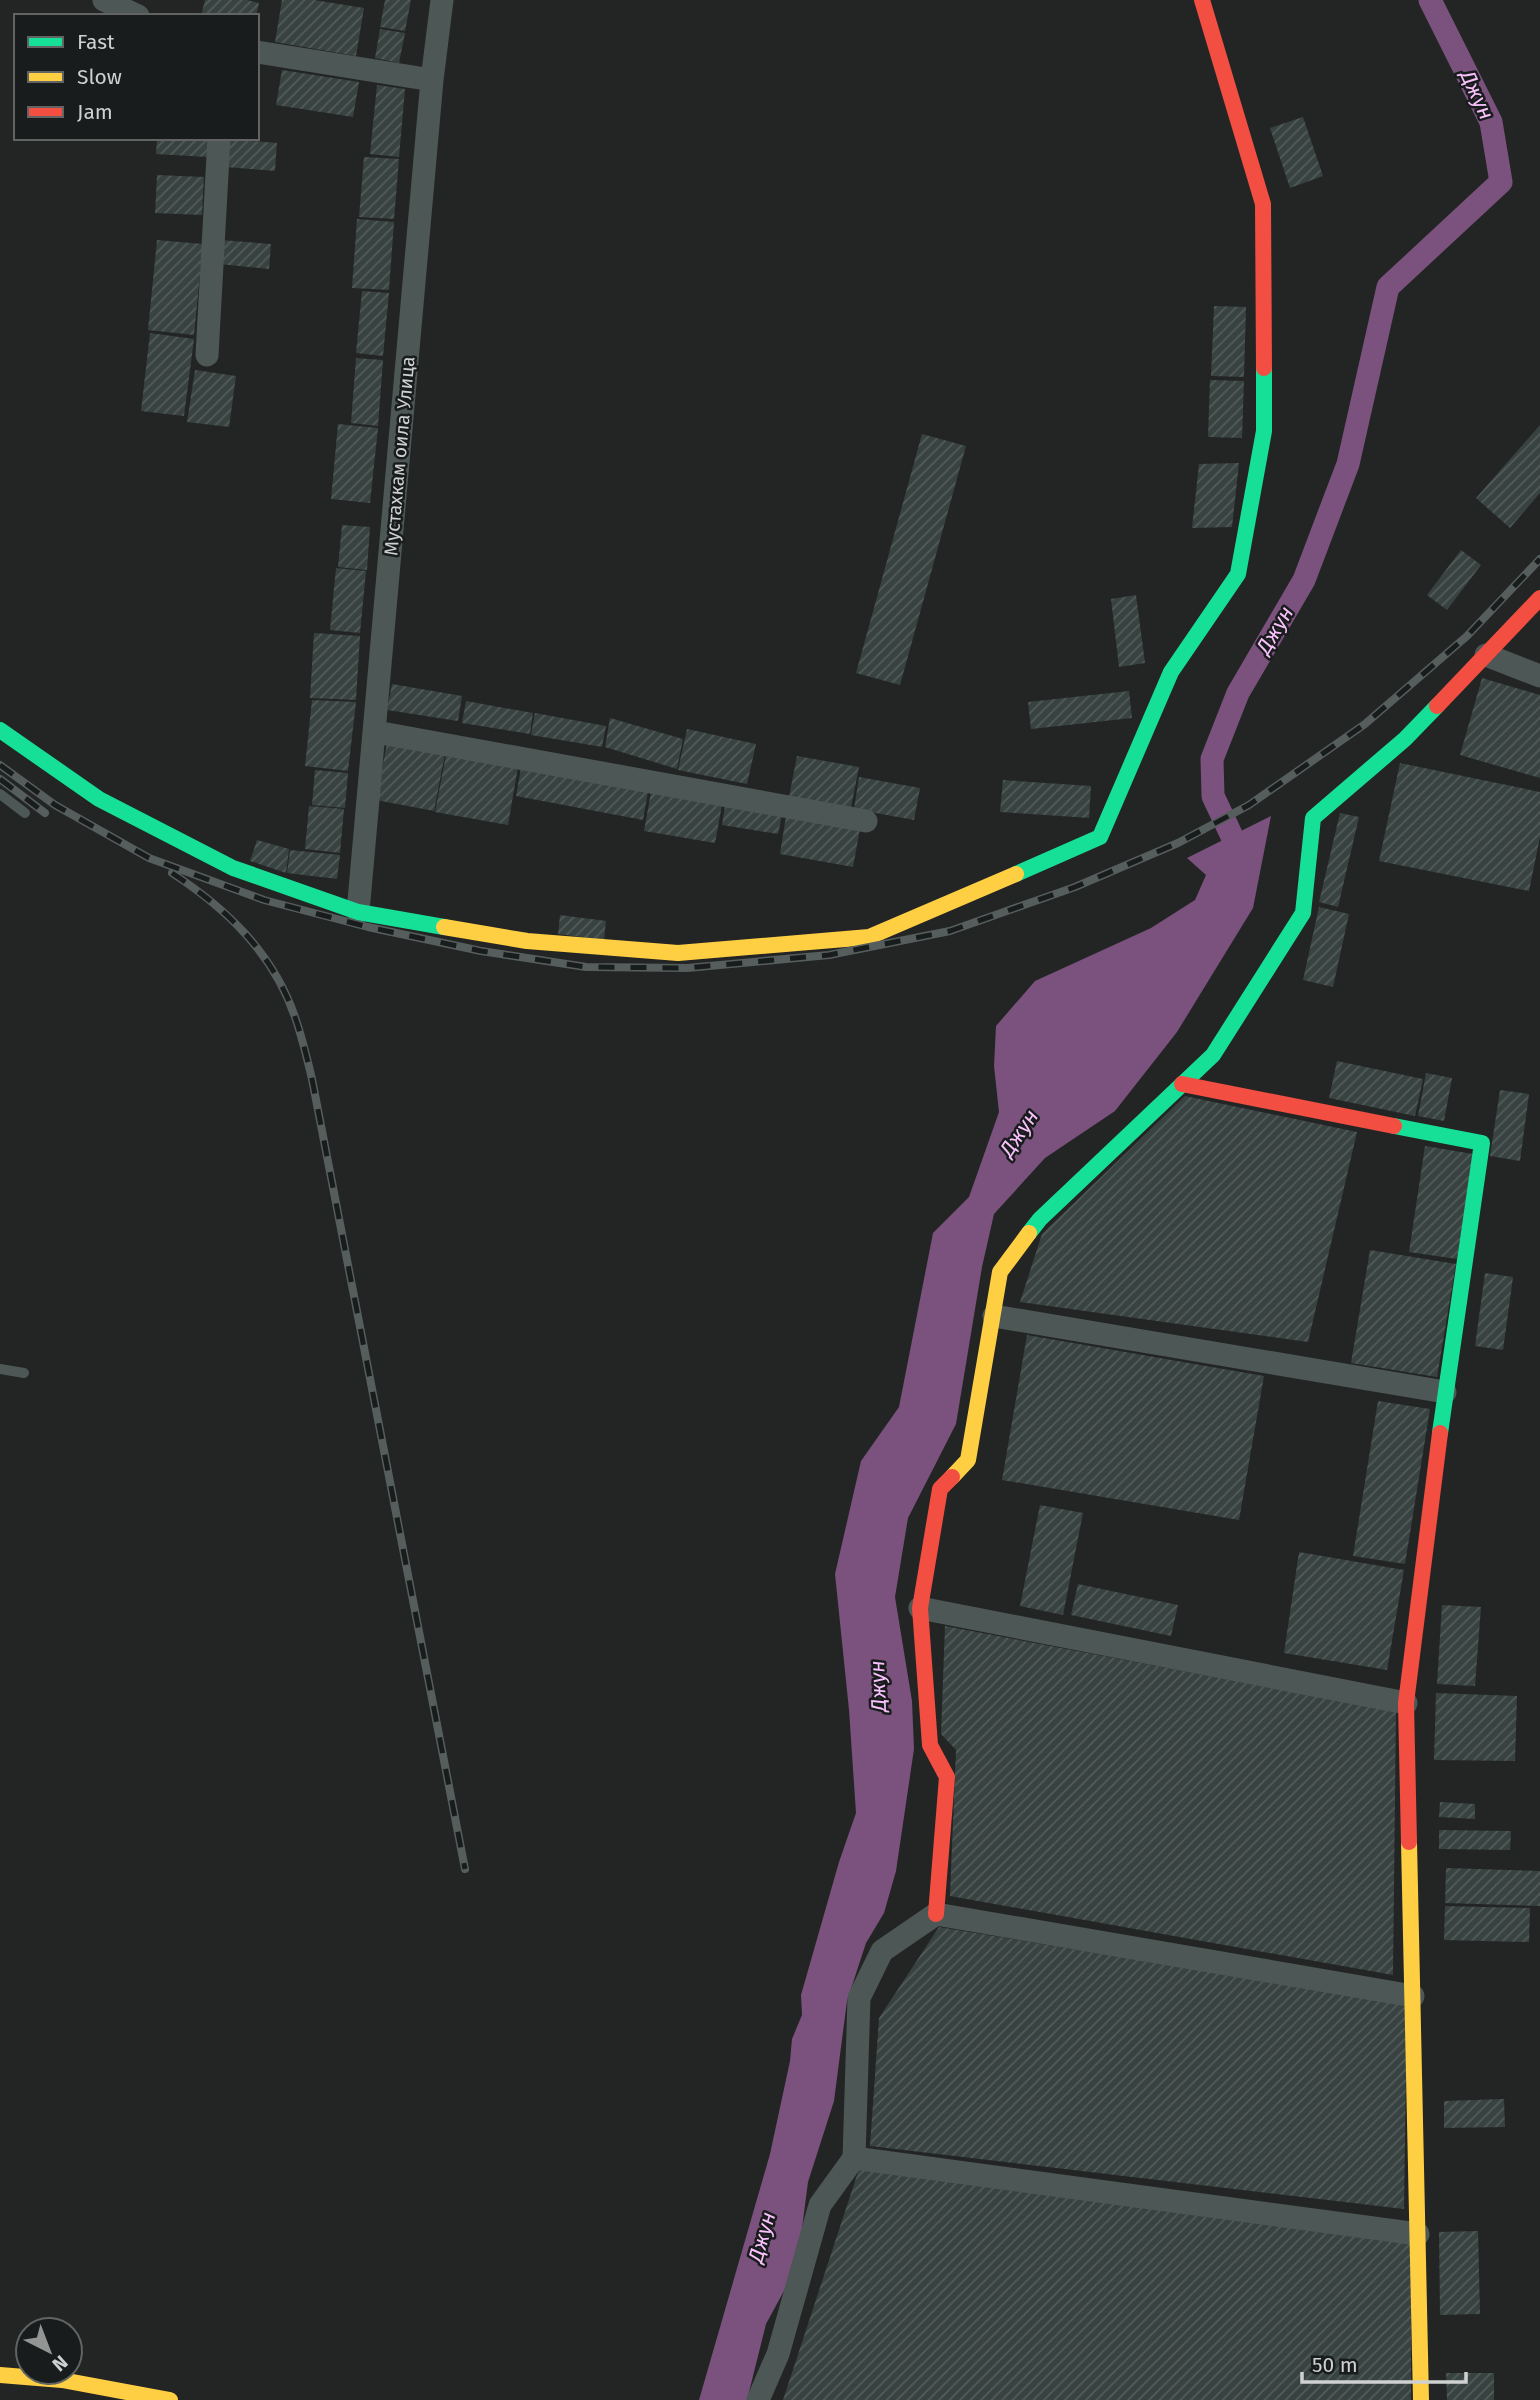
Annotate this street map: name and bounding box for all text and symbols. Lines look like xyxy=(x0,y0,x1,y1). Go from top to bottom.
legend xyxy=(14,14,259,140)
text: Fast xyxy=(77,29,115,55)
text: Slow xyxy=(77,64,122,90)
water label: Джун xyxy=(1454,65,1500,124)
text: Jam xyxy=(77,99,113,125)
street label: Мустахкам оила Улица xyxy=(379,355,420,557)
water label: Джун xyxy=(1250,601,1299,660)
water label: Джун xyxy=(993,1105,1044,1163)
water label: Джун xyxy=(864,1660,892,1714)
water label: Джун xyxy=(742,2209,782,2267)
north arrow xyxy=(14,2316,84,2386)
scale bar xyxy=(1302,2340,1466,2384)
text: N xyxy=(48,2350,72,2376)
text: 50 m xyxy=(1312,2352,1358,2378)

